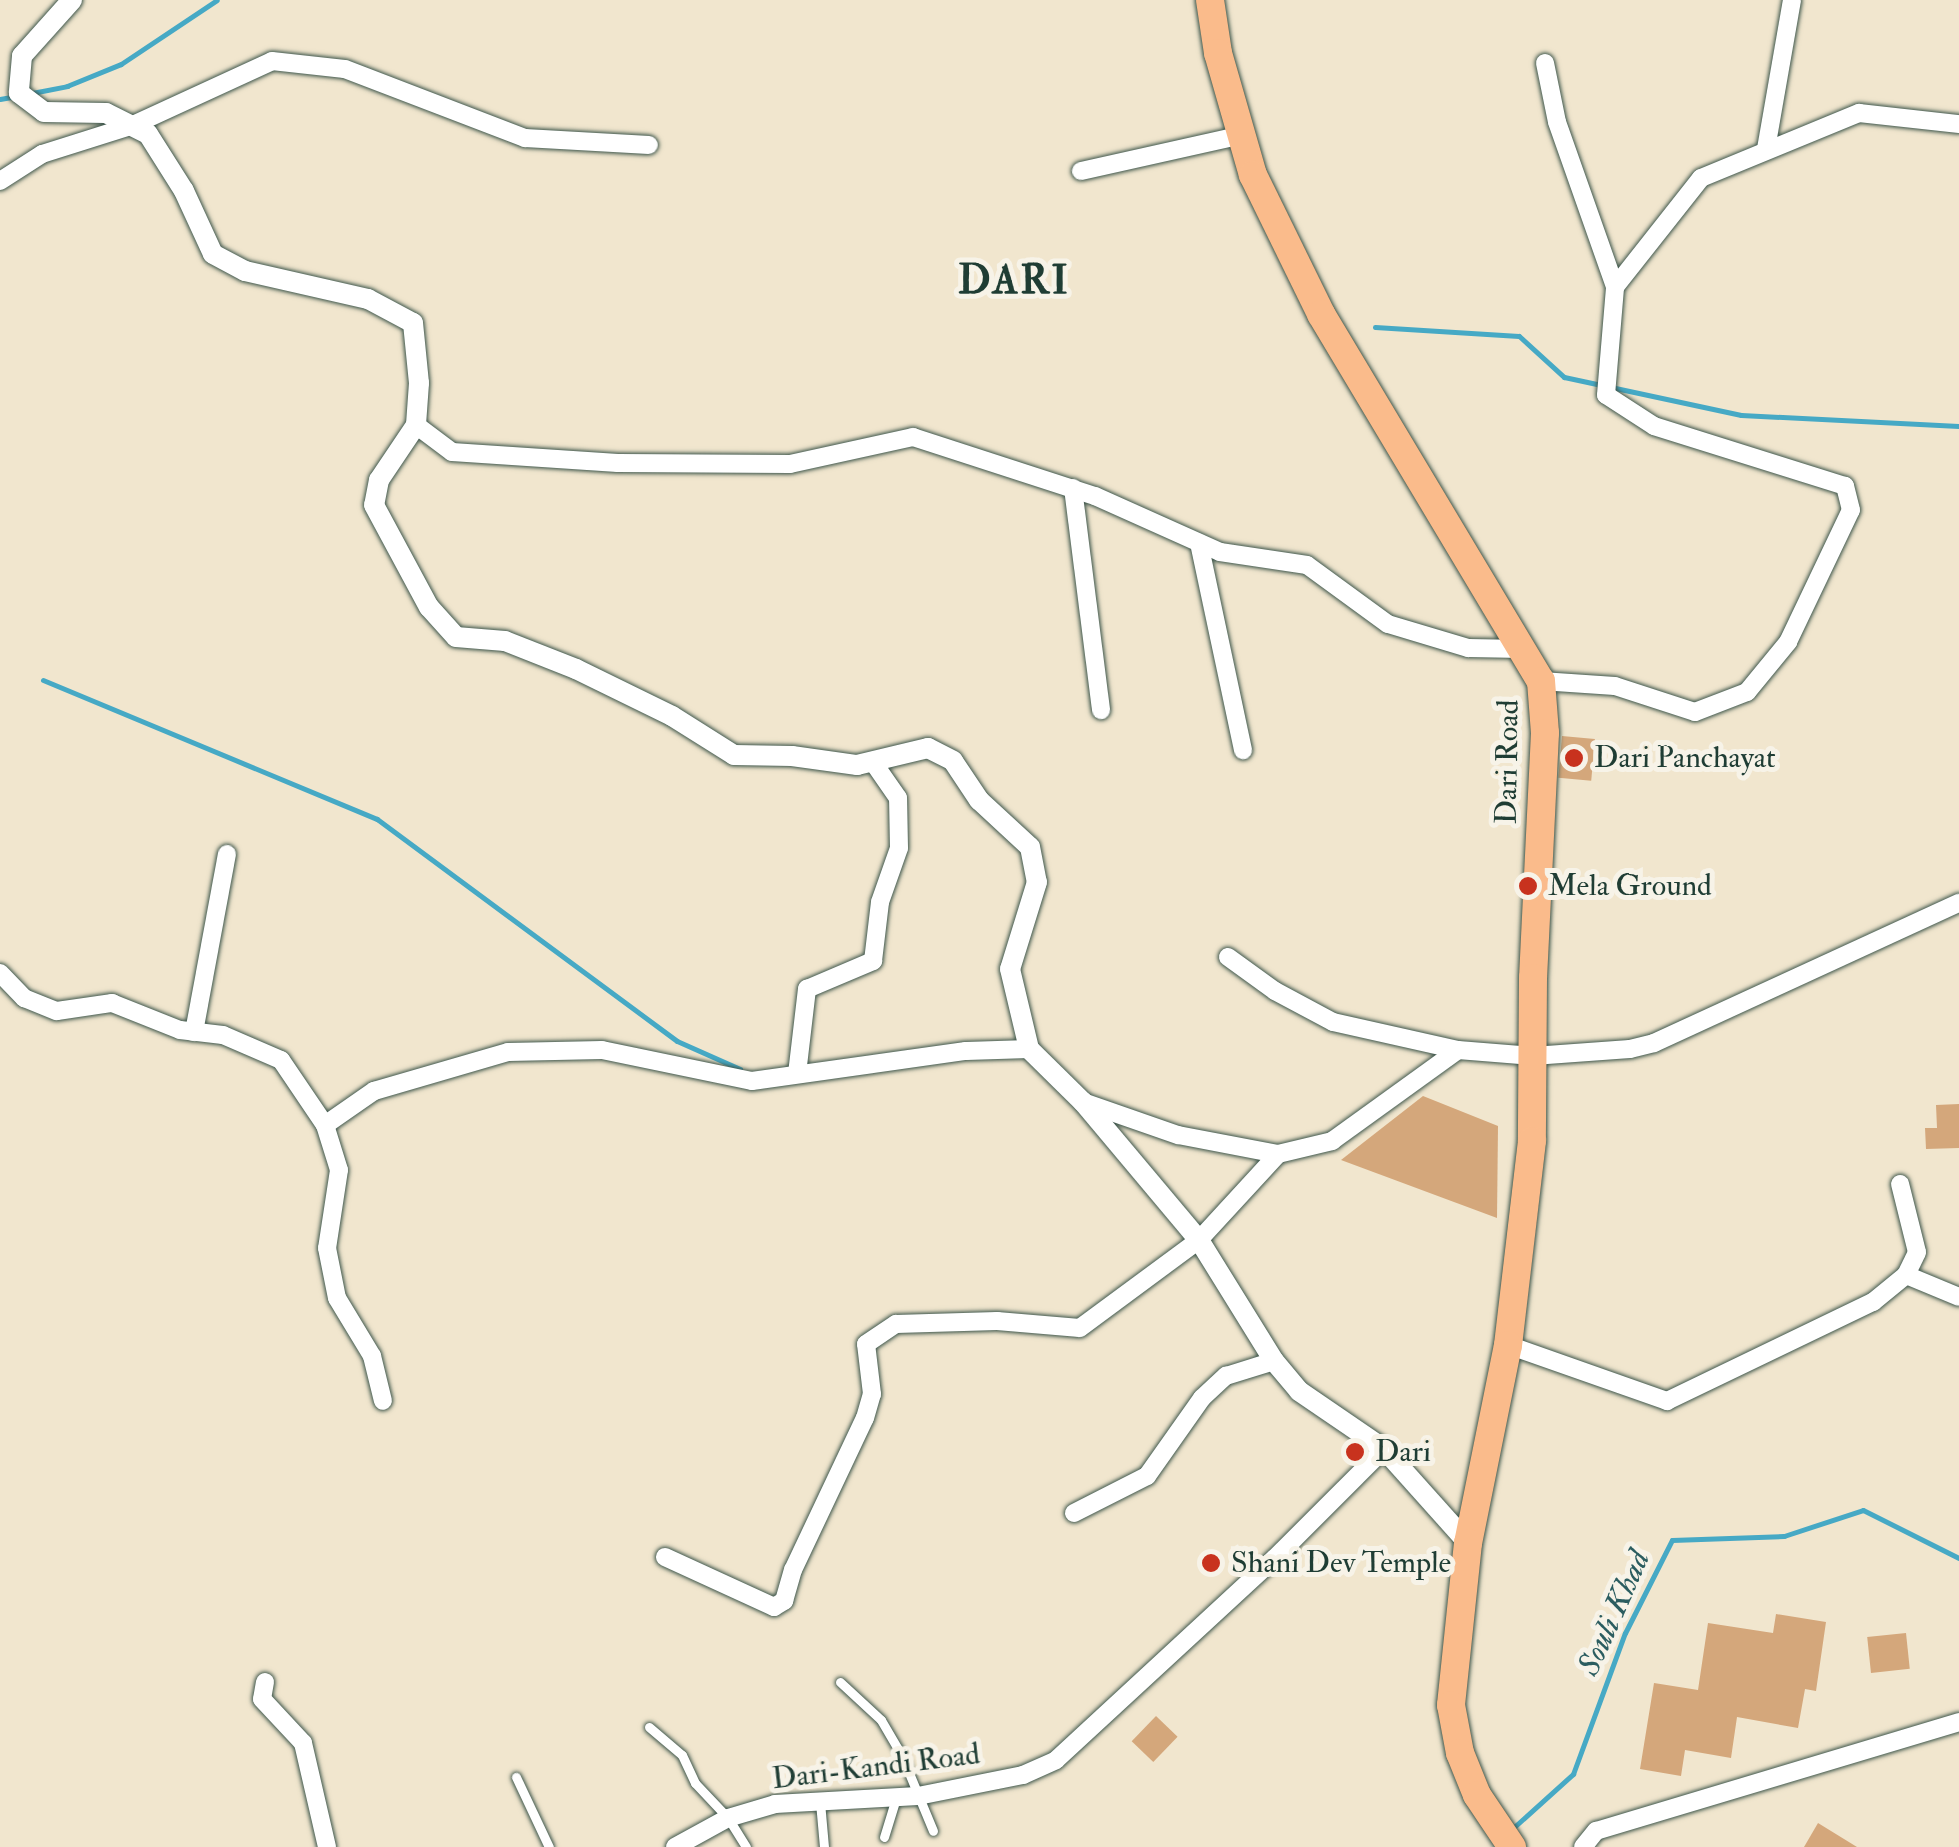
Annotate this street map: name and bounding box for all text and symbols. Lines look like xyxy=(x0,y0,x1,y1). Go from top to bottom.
district label: DARI xyxy=(958,257,1070,305)
street label: Dari Road xyxy=(1489,699,1527,825)
place label: Dari Panchayat xyxy=(1594,740,1776,776)
marker: Dari Panchayat xyxy=(1563,747,1585,769)
place label: Mela Ground xyxy=(1548,868,1712,904)
marker: Mela Ground xyxy=(1517,875,1539,897)
place label: Dari xyxy=(1375,1434,1431,1470)
marker: Dari xyxy=(1344,1441,1366,1463)
place label: Shani Dev Temple xyxy=(1231,1545,1451,1581)
water label: Souli Khad xyxy=(1570,1545,1658,1681)
marker: Shani Dev Temple xyxy=(1200,1552,1222,1574)
street label: Dari-Kandi Road xyxy=(770,1736,982,1798)

